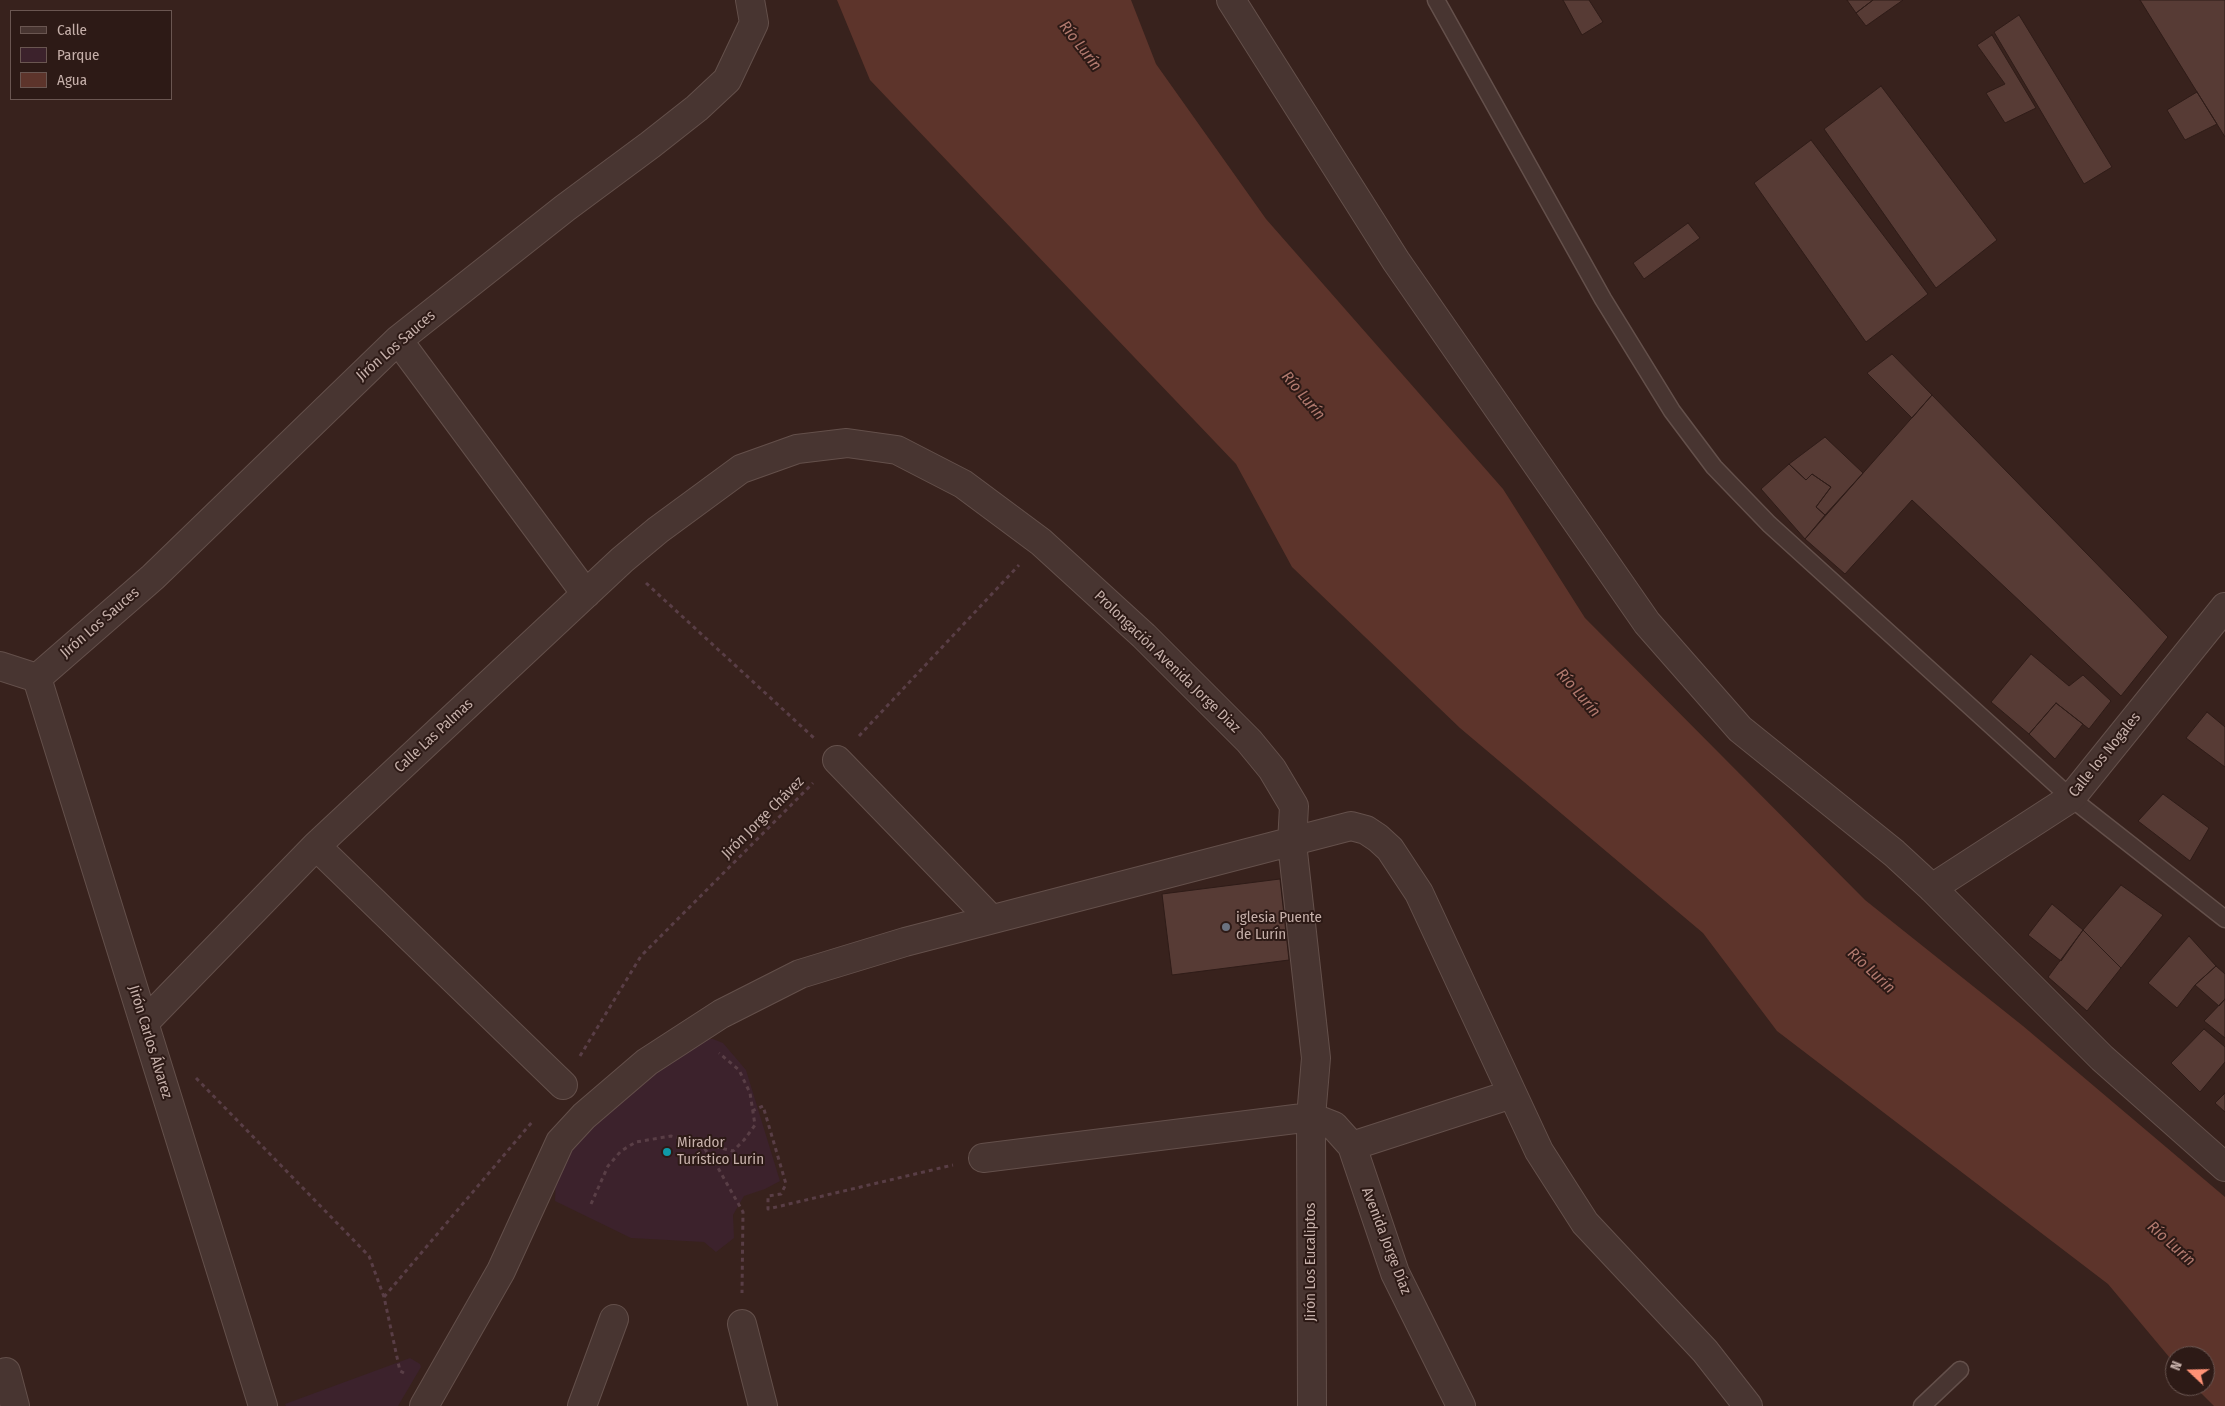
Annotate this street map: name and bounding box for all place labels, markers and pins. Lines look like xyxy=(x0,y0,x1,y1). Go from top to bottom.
place label: iglesia Puente de Lurín xyxy=(1236,909,1322,944)
marker: iglesia Puente de Lurín xyxy=(1220,921,1232,933)
place label: Mirador Turístico Lurin xyxy=(677,1134,764,1169)
marker: Mirador Turístico Lurin xyxy=(661,1146,673,1158)

